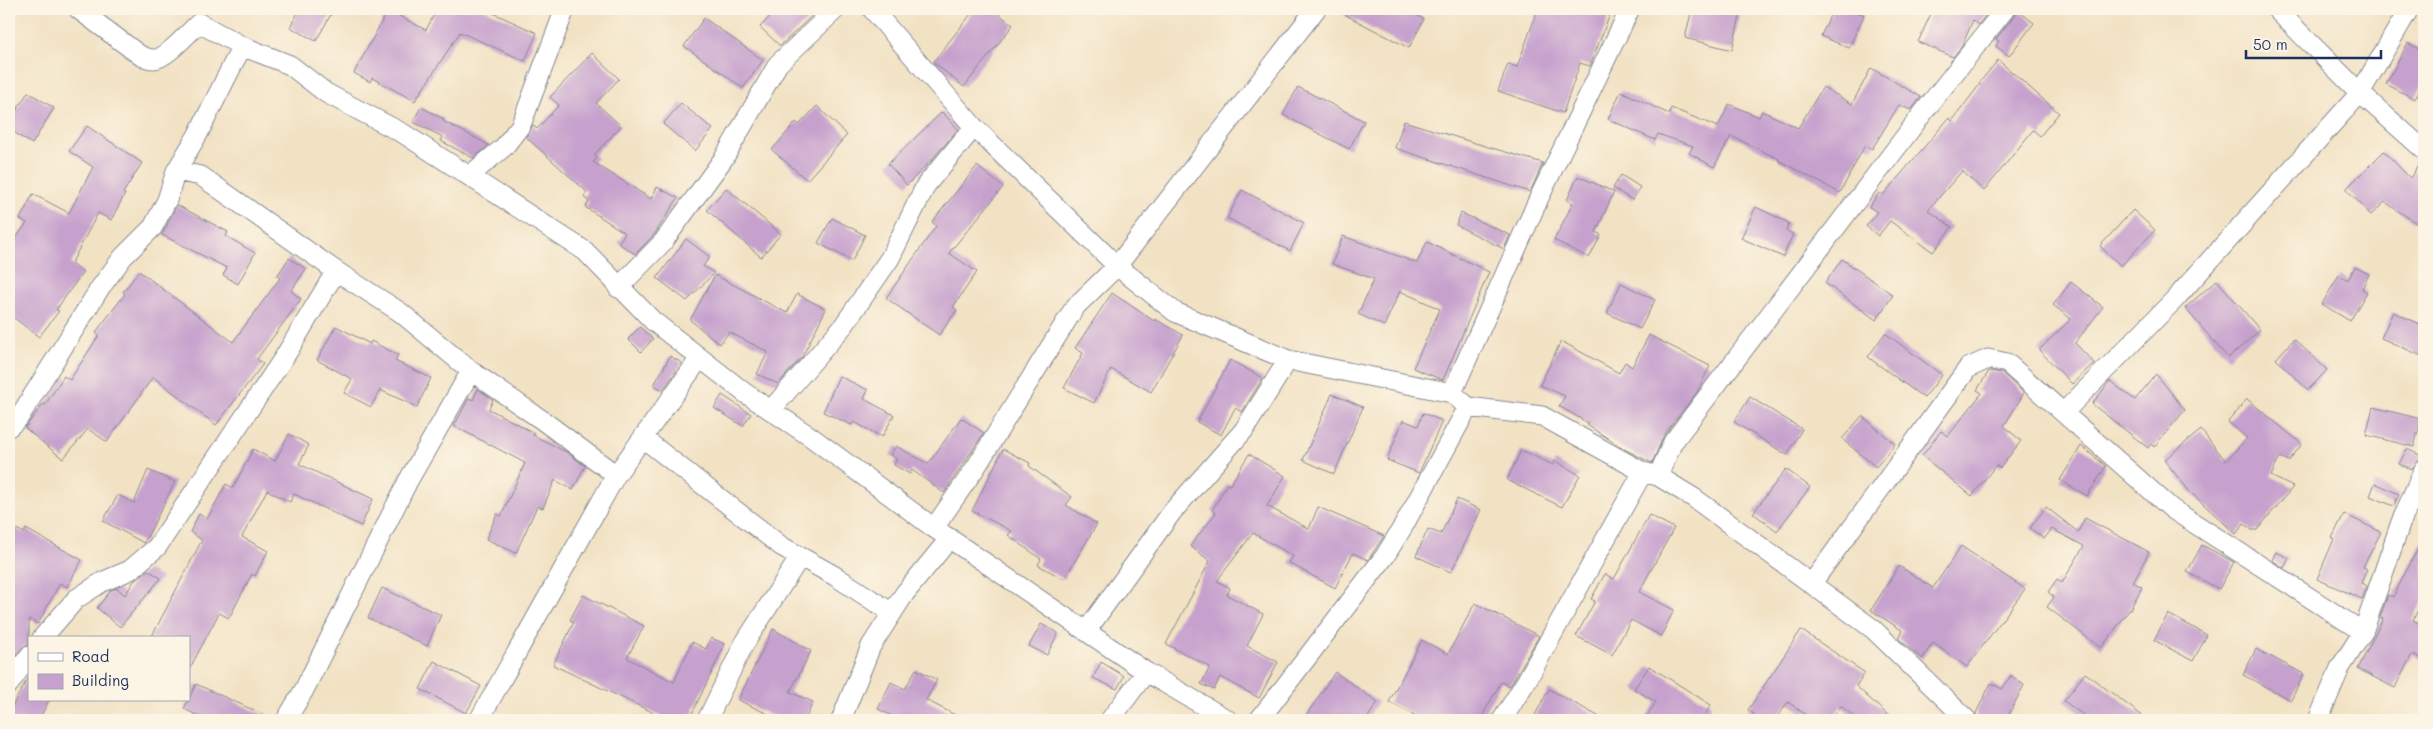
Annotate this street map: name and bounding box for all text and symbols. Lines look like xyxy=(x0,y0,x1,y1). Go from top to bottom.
scale bar xyxy=(2246,28,2380,60)
text: 50 m xyxy=(2253,34,2288,54)
legend xyxy=(28,636,190,702)
text: Road xyxy=(72,646,109,666)
text: Building xyxy=(72,670,129,690)

